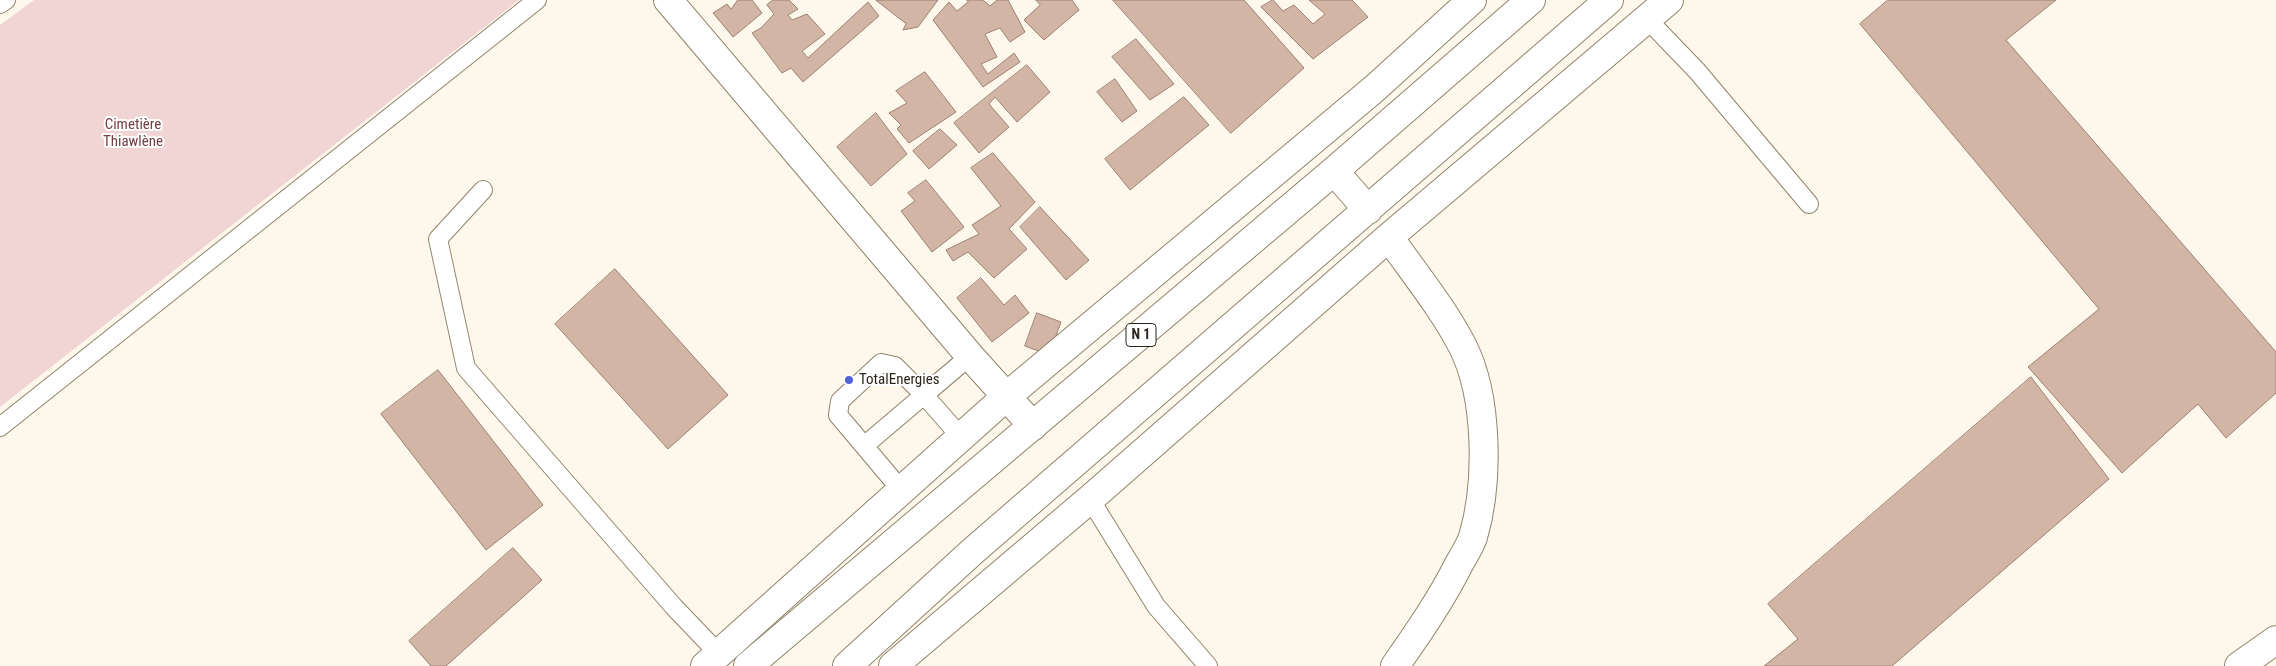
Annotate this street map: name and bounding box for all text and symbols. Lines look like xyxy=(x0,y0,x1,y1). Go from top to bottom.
park label: Cimetière Thiawlène xyxy=(103,116,163,151)
road number: N 1 xyxy=(1126,324,1156,346)
place label: TotalEnergies xyxy=(859,371,940,389)
marker: TotalEnergies xyxy=(843,374,855,386)

